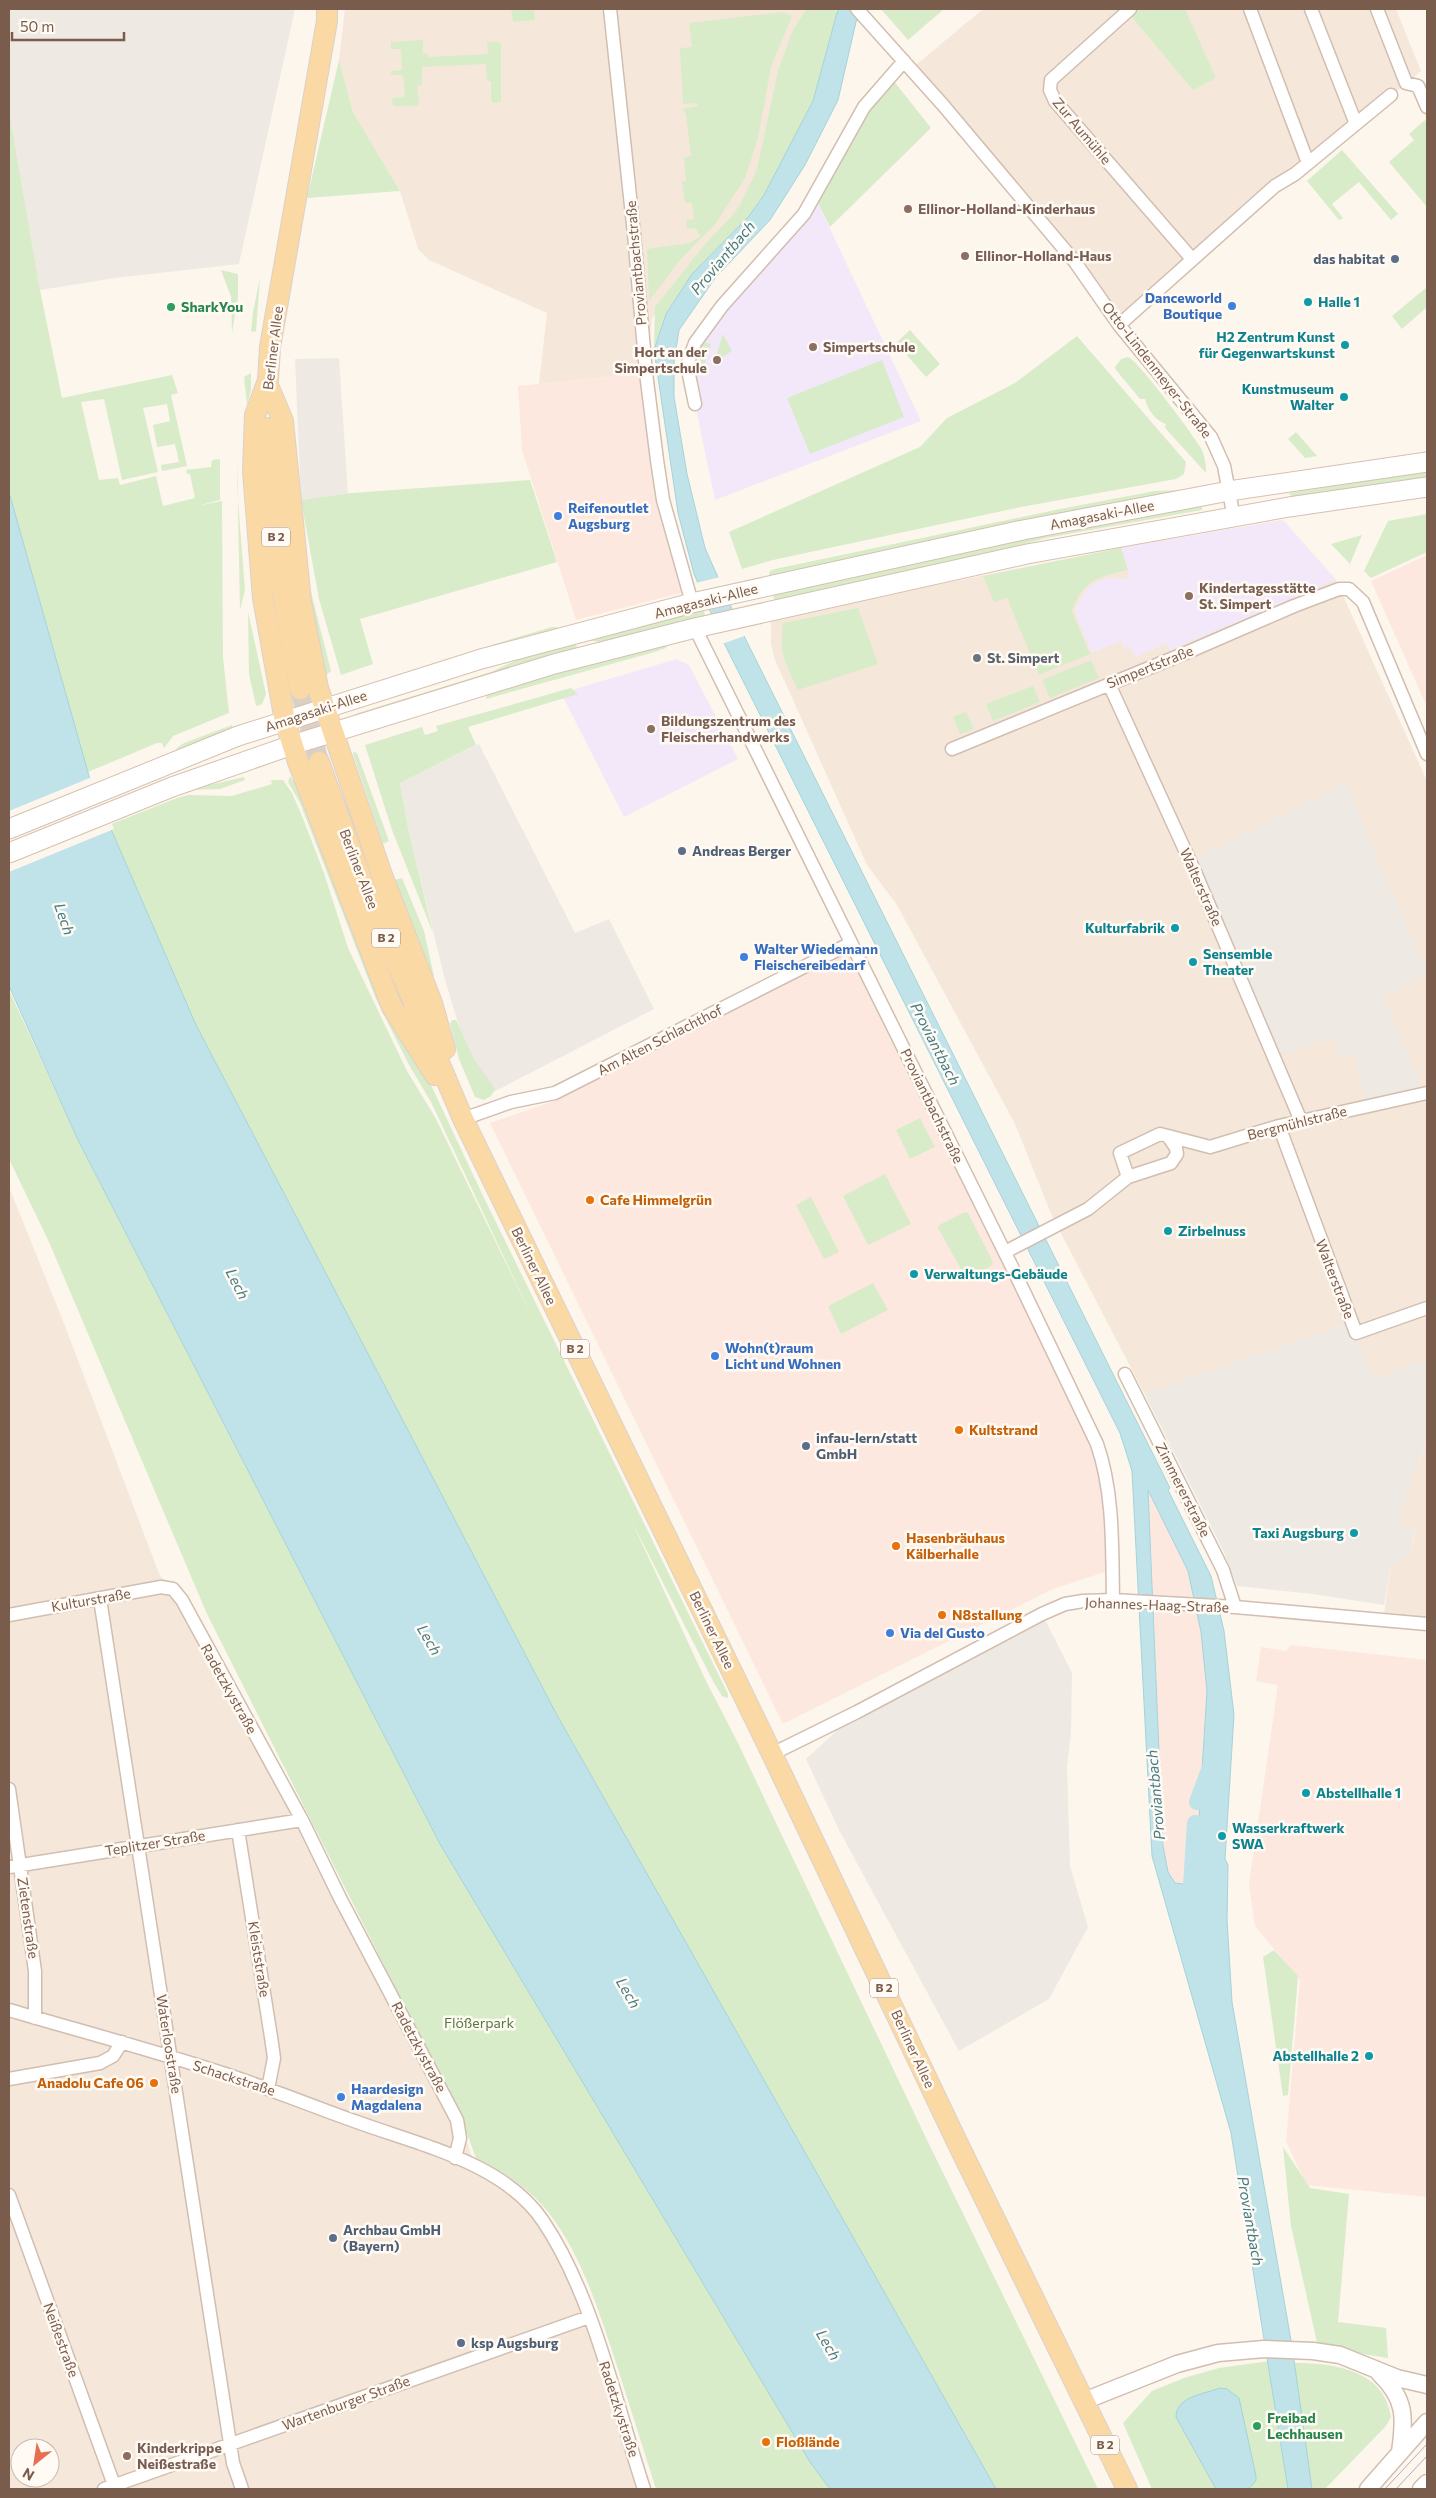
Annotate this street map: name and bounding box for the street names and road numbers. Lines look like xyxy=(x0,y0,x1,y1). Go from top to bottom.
street label: Zur Aumühle xyxy=(1050,94,1115,167)
street label: Proviantbachstraße xyxy=(622,200,649,326)
street label: Otto-Lindenmeyer-Straße xyxy=(1099,298,1216,441)
street label: Berliner Allee xyxy=(259,305,286,391)
street label: Amagasaki-Allee xyxy=(1048,496,1156,533)
road number: B 2 xyxy=(262,528,290,546)
street label: Amagasaki-Allee xyxy=(652,579,759,622)
street label: Simpertstraße xyxy=(1104,641,1196,692)
street label: Amagasaki-Allee xyxy=(263,686,369,735)
street label: Berliner Allee xyxy=(336,826,383,911)
street label: Walterstraße xyxy=(1177,845,1226,928)
road number: B 2 xyxy=(372,928,400,948)
street label: Am Alten Schlachthof xyxy=(594,1000,726,1078)
street label: Proviantbachstraße xyxy=(897,1046,968,1166)
street label: Bergmühlstraße xyxy=(1245,1102,1348,1143)
street label: Berliner Allee xyxy=(508,1224,561,1307)
street label: Walterstraße xyxy=(1313,1237,1358,1321)
road number: B 2 xyxy=(561,1340,589,1358)
street label: Zimmererstraße xyxy=(1152,1440,1215,1540)
street label: Kulturstraße xyxy=(50,1584,132,1615)
street label: Berliner Allee xyxy=(686,1588,739,1671)
street label: Johannes-Haag-Straße xyxy=(1085,1593,1229,1616)
street label: Radetzkystraße xyxy=(198,1641,261,1737)
street label: Teplitzer Straße xyxy=(103,1826,206,1859)
street label: Zietenstraße xyxy=(14,1876,43,1960)
street label: Kleiststraße xyxy=(245,1920,274,1998)
road number: B 2 xyxy=(870,1979,898,1998)
street label: Waterloostraße xyxy=(153,1993,186,2095)
street label: Radetzkystraße xyxy=(388,1999,450,2095)
street label: Berliner Allee xyxy=(888,2007,939,2091)
street label: Schackstraße xyxy=(191,2056,278,2099)
street label: Neißestraße xyxy=(40,2300,83,2379)
street label: Radetzkystraße xyxy=(596,2359,643,2459)
street label: Wartenburger Straße xyxy=(280,2371,412,2434)
road number: B 2 xyxy=(1091,2436,1119,2454)

